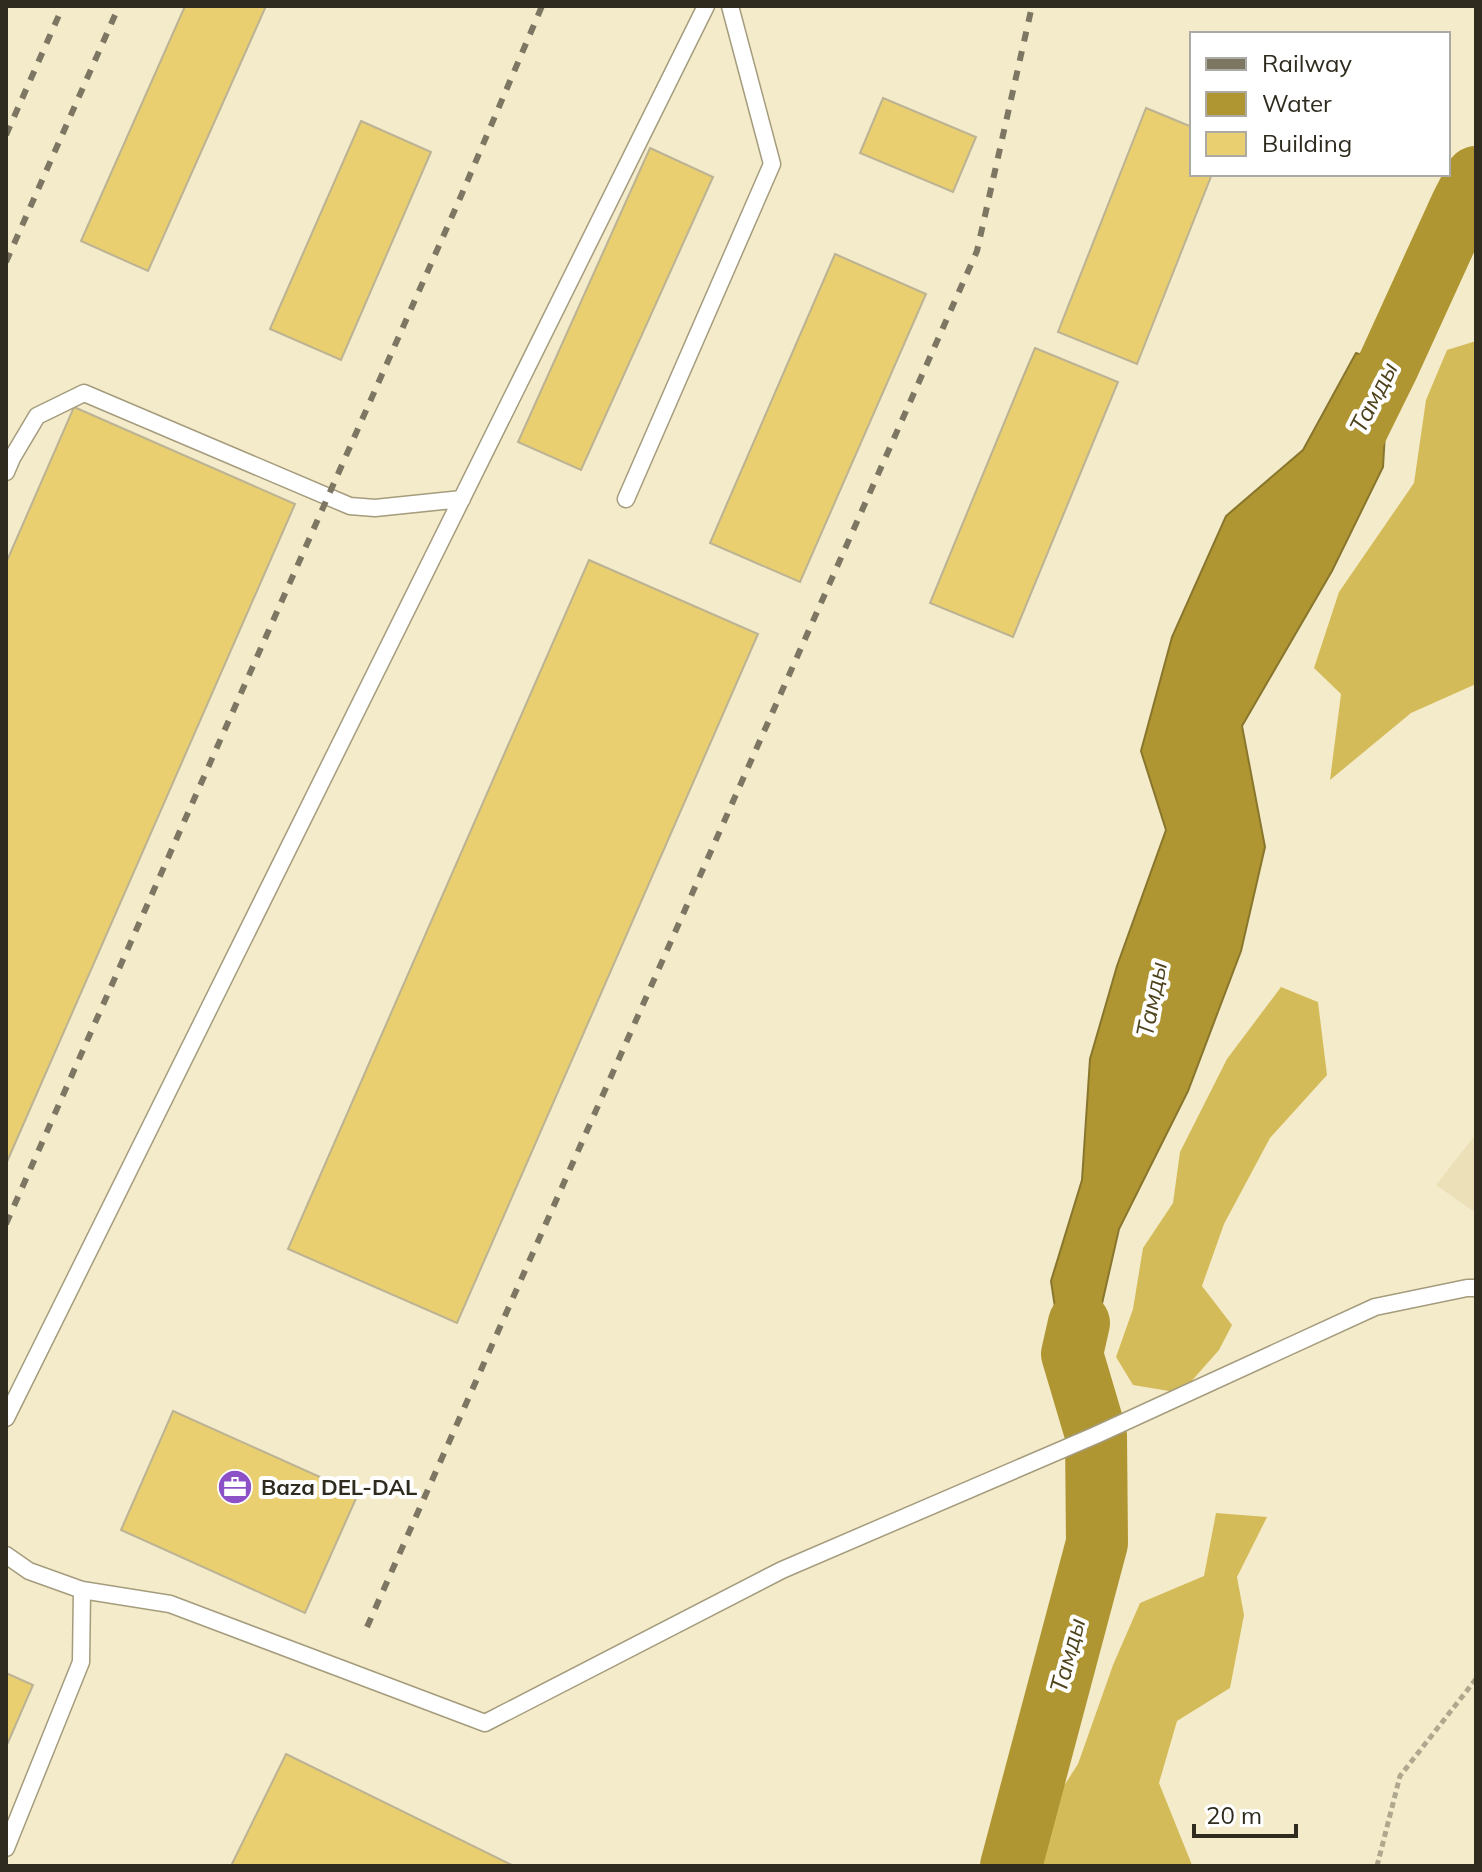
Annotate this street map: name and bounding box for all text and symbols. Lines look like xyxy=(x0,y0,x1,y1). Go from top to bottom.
legend xyxy=(1190,32,1450,176)
text: Railway xyxy=(1262,48,1352,78)
text: Water xyxy=(1262,88,1332,118)
text: Building xyxy=(1262,128,1352,158)
water label: Тамды xyxy=(1342,356,1404,438)
water label: Тамды xyxy=(1129,959,1173,1039)
office icon: Baza DEL-DAL xyxy=(216,1468,254,1506)
place label: Baza DEL-DAL xyxy=(261,1473,417,1501)
water label: Тамды xyxy=(1043,1614,1091,1696)
scale bar xyxy=(1194,1788,1296,1838)
text: 20 m xyxy=(1206,1800,1262,1830)

